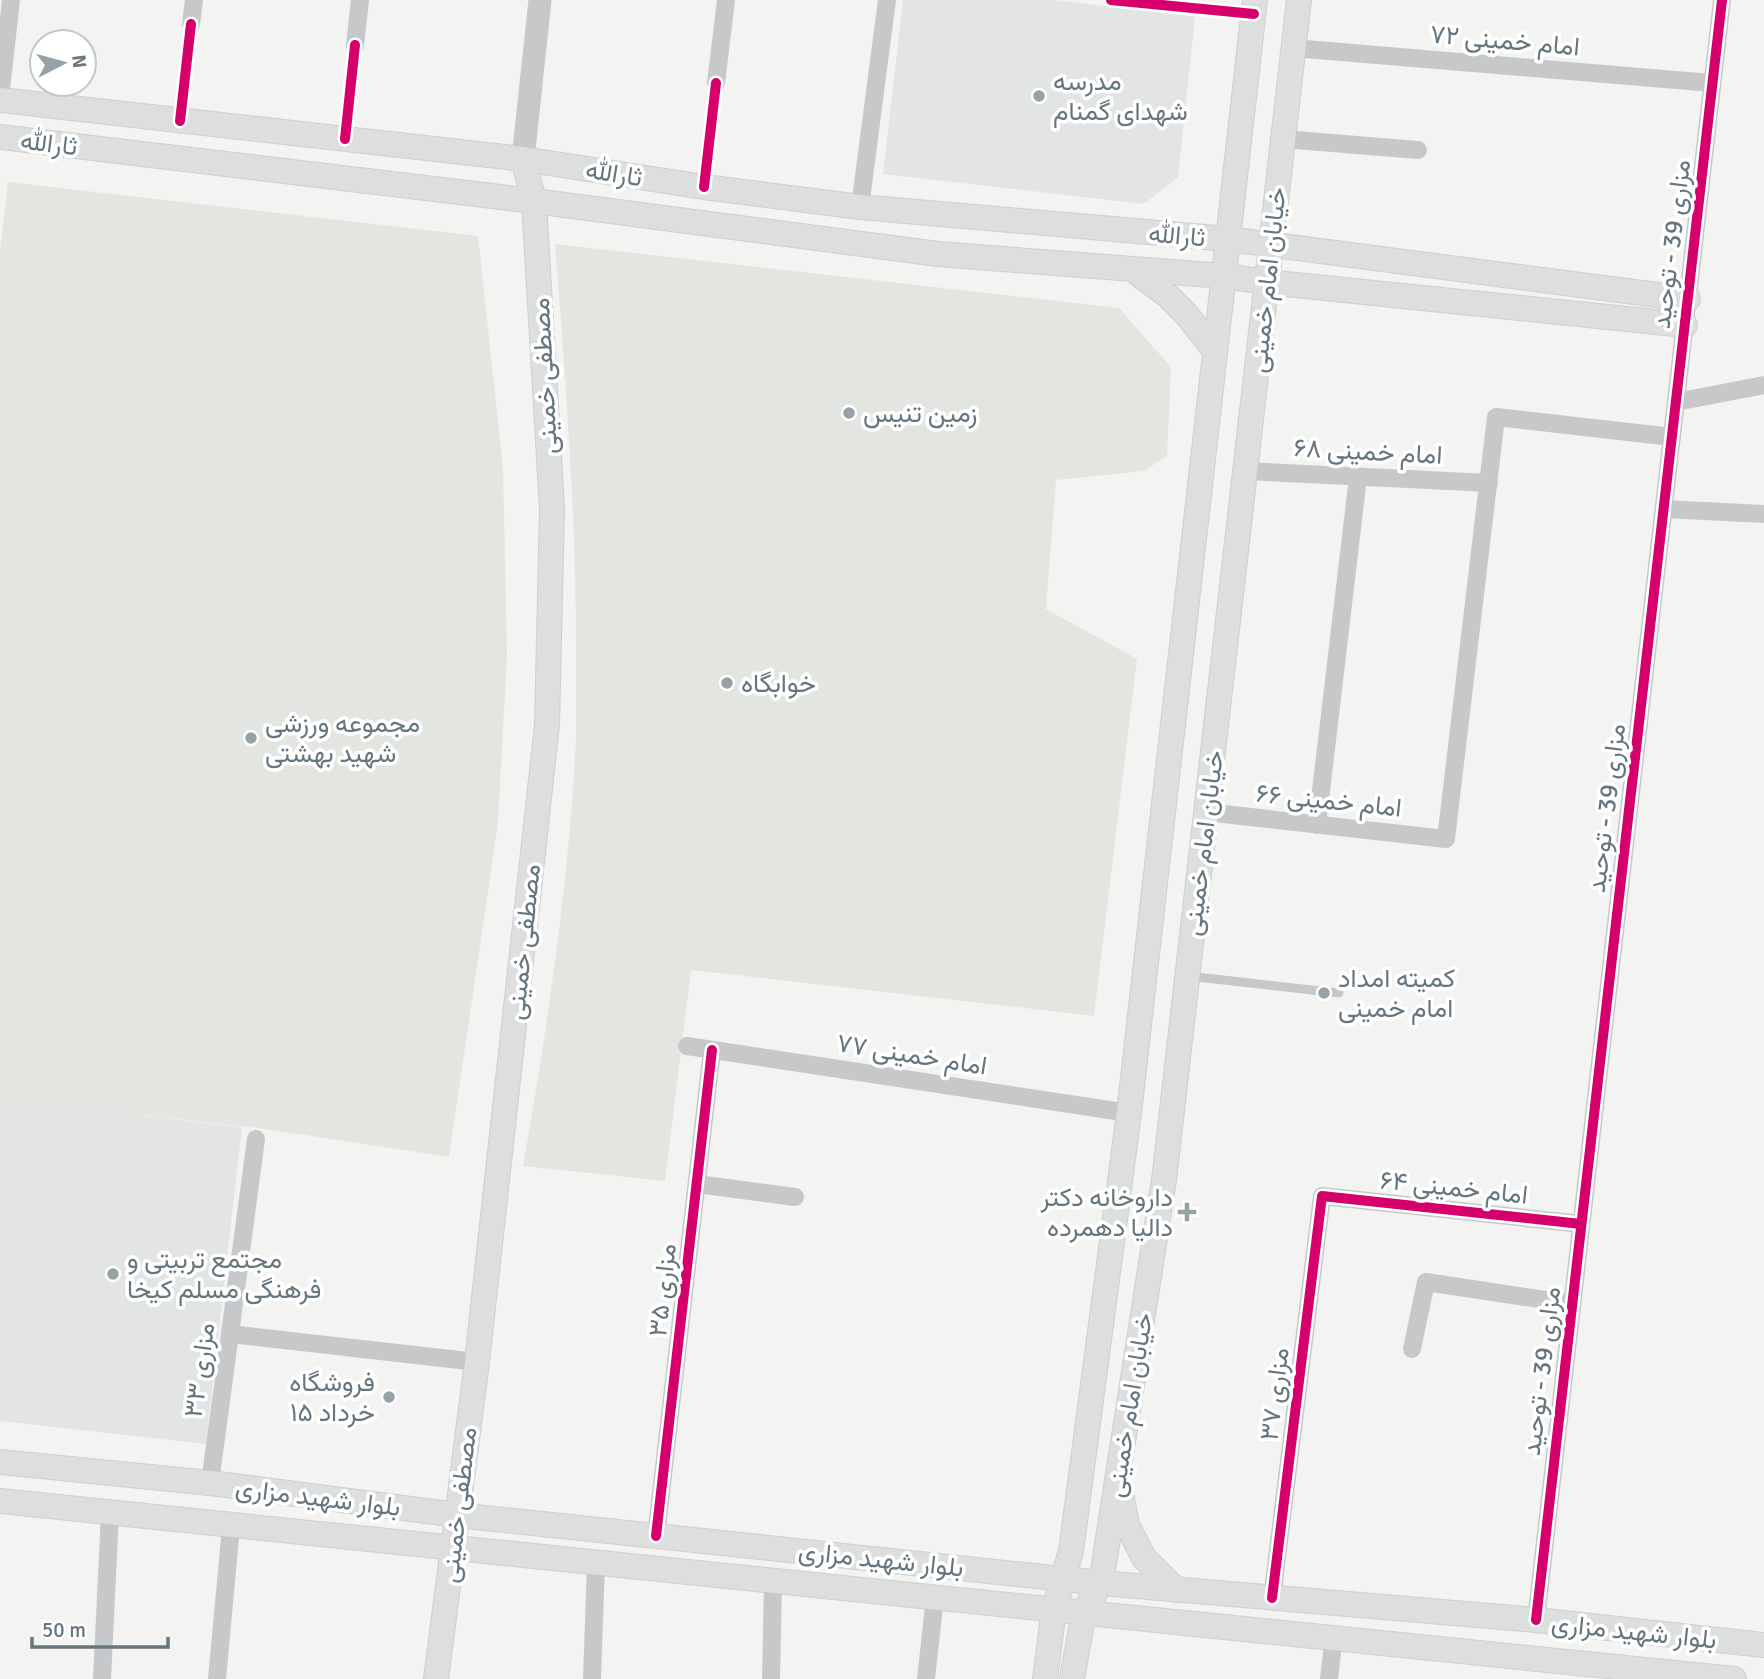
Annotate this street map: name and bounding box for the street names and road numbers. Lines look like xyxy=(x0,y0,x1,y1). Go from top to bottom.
street label: امام خمینی ۷۲ xyxy=(1429,19,1581,63)
street label: ثارالله xyxy=(19,125,79,163)
street label: ثارالله xyxy=(583,154,645,194)
street label: مزاری 39 - توحید xyxy=(1646,158,1698,330)
street label: خیابان امام خمینی xyxy=(1242,186,1294,375)
street label: ثارالله xyxy=(1147,218,1207,254)
street label: مصطفی خمینی xyxy=(525,297,565,455)
street label: امام خمینی ۶۸ xyxy=(1293,432,1443,472)
street label: مزاری 39 - توحید xyxy=(1581,722,1633,894)
street label: خیابان امام خمینی xyxy=(1177,749,1231,938)
street label: امام خمینی ۶۶ xyxy=(1254,777,1403,825)
street label: مصطفی خمینی xyxy=(500,863,548,1022)
street label: امام خمینی ۷۷ xyxy=(834,1027,989,1083)
street label: امام خمینی ۶۴ xyxy=(1378,1164,1529,1212)
street label: مزاری ۳۵ xyxy=(642,1242,684,1338)
street label: مزاری 39 - توحید xyxy=(1516,1285,1568,1457)
street label: خیابان امام خمینی xyxy=(1100,1310,1160,1500)
street label: مزاری ۳۳ xyxy=(178,1321,222,1420)
street label: مزاری ۳۷ xyxy=(1253,1346,1297,1443)
street label: مصطفی خمینی xyxy=(434,1425,484,1585)
street label: بلوار شهید مزاری xyxy=(234,1472,402,1524)
street label: بلوار شهید مزاری xyxy=(797,1535,965,1585)
street label: بلوار شهید مزاری xyxy=(1550,1607,1718,1657)

